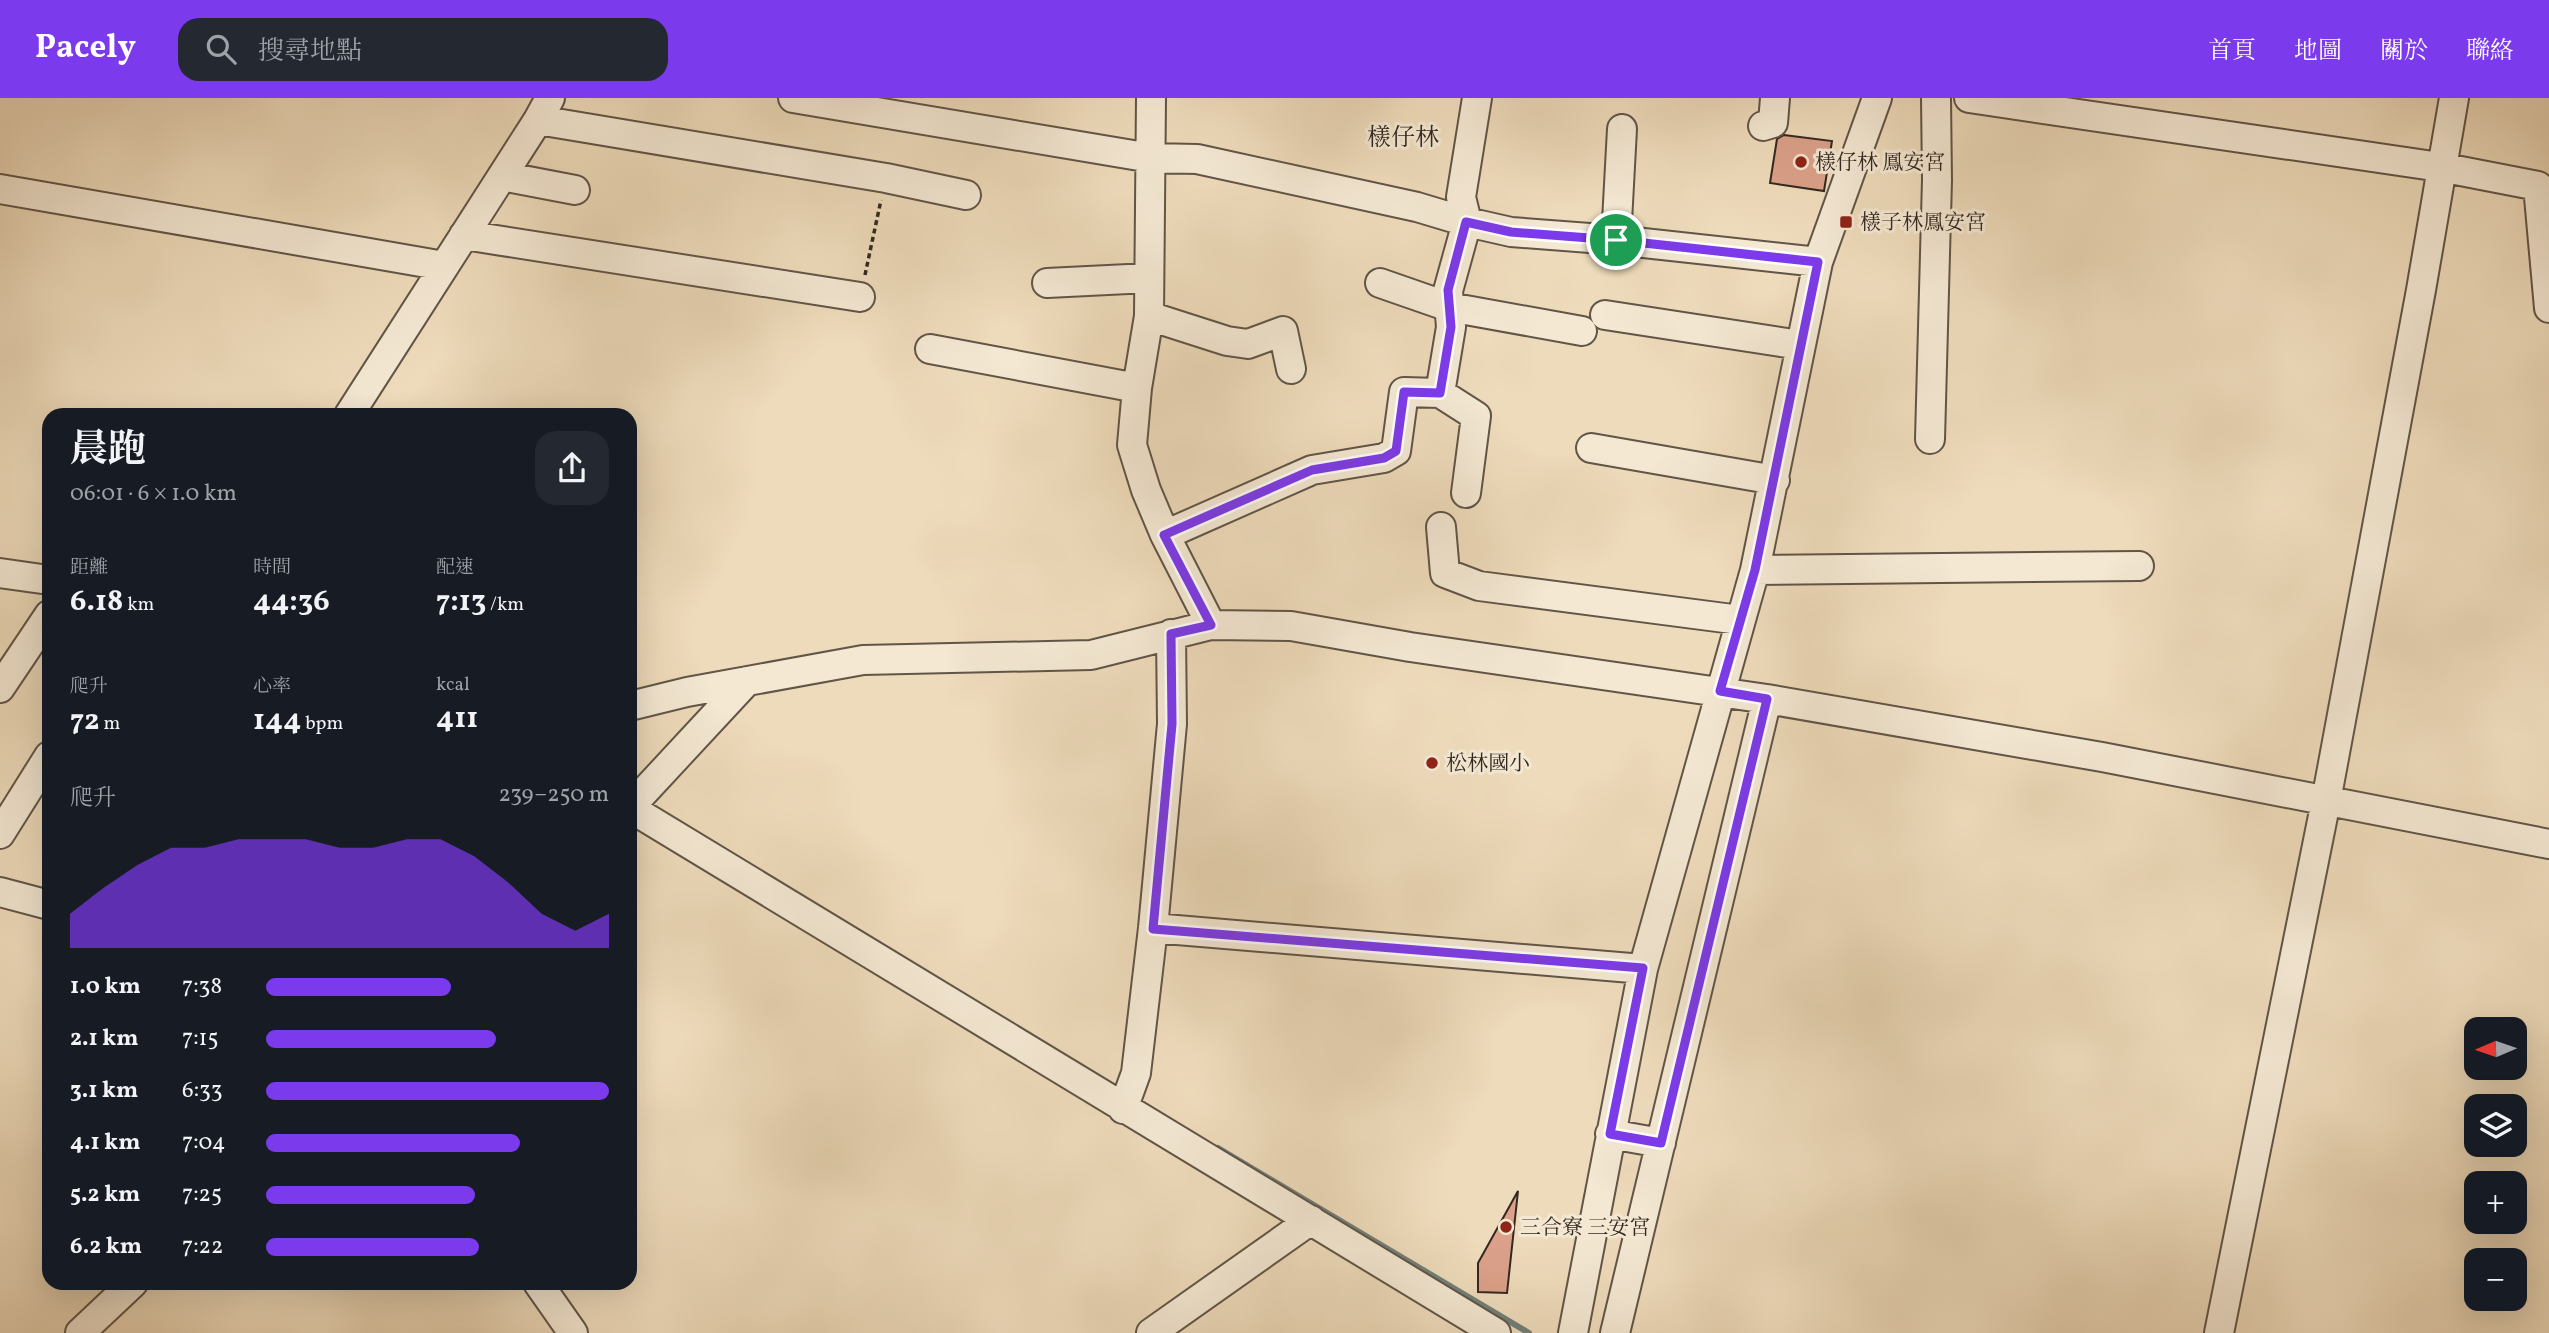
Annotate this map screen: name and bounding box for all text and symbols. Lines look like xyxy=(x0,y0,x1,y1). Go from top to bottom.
search box xyxy=(178,18,668,81)
text: Pacely xyxy=(35,26,136,72)
icon: search xyxy=(202,30,240,68)
text: 搜尋地點 xyxy=(258,34,362,70)
text: 首頁 xyxy=(2208,35,2256,69)
text: 地圖 xyxy=(2294,35,2342,69)
text: 關於 xyxy=(2380,35,2428,69)
text: 聯絡 xyxy=(2466,35,2514,69)
district label: 檨仔林 xyxy=(1367,122,1439,156)
place label: 檨仔林 鳳安宮 xyxy=(1815,149,1945,178)
marker: 檨仔林 鳳安宮 xyxy=(1793,154,1809,170)
place label: 檨子林鳳安宮 xyxy=(1860,209,1986,238)
pin xyxy=(1586,210,1646,270)
marker: 檨子林鳳安宮 xyxy=(1838,214,1854,230)
icon: arrive xyxy=(1597,221,1635,259)
text: 晨跑 xyxy=(70,425,146,478)
button: share xyxy=(535,431,609,505)
text: 06:01 · 6 × 1.0 km xyxy=(70,478,237,510)
text: 距離 xyxy=(70,555,108,581)
text: 時間 xyxy=(253,555,291,581)
text: 配速 xyxy=(436,555,474,581)
text: 6.18 xyxy=(70,581,123,623)
text: 44:36 xyxy=(253,581,330,623)
text: 7:13 xyxy=(436,581,486,623)
text: km xyxy=(123,592,154,618)
text: /km xyxy=(486,592,524,618)
text: kcal xyxy=(436,672,470,698)
text: 爬升 xyxy=(70,674,108,700)
text: 心率 xyxy=(253,674,291,700)
text: 411 xyxy=(436,698,478,740)
text: 72 xyxy=(70,700,100,742)
text: 144 xyxy=(253,700,301,742)
text: m xyxy=(100,711,120,737)
text: bpm xyxy=(301,711,343,737)
place label: 松林國小 xyxy=(1446,750,1530,779)
marker: 松林國小 xyxy=(1424,755,1440,771)
text: 239–250 m xyxy=(499,779,609,811)
text: 爬升 xyxy=(70,783,116,815)
text: 1.0 km xyxy=(70,971,141,1003)
text: 7:38 xyxy=(182,971,222,1003)
north arrow xyxy=(2464,1017,2527,1080)
map controls xyxy=(2464,1017,2527,1311)
text: 2.1 km xyxy=(70,1023,139,1055)
text: 7:15 xyxy=(182,1023,219,1055)
text: 3.1 km xyxy=(70,1075,138,1107)
text: 6:33 xyxy=(182,1075,223,1107)
button: layers xyxy=(2464,1094,2527,1157)
text: 4.1 km xyxy=(70,1127,141,1159)
text: 7:04 xyxy=(182,1127,226,1159)
button: + xyxy=(2464,1171,2527,1234)
text: 5.2 km xyxy=(70,1179,140,1211)
text: 7:25 xyxy=(182,1179,222,1211)
place label: 三合寮 三安宮 xyxy=(1520,1214,1650,1243)
marker: 三合寮 三安宮 xyxy=(1498,1219,1514,1235)
text: 6.2 km xyxy=(70,1231,142,1263)
text: 7:22 xyxy=(182,1231,223,1263)
button: − xyxy=(2464,1248,2527,1311)

